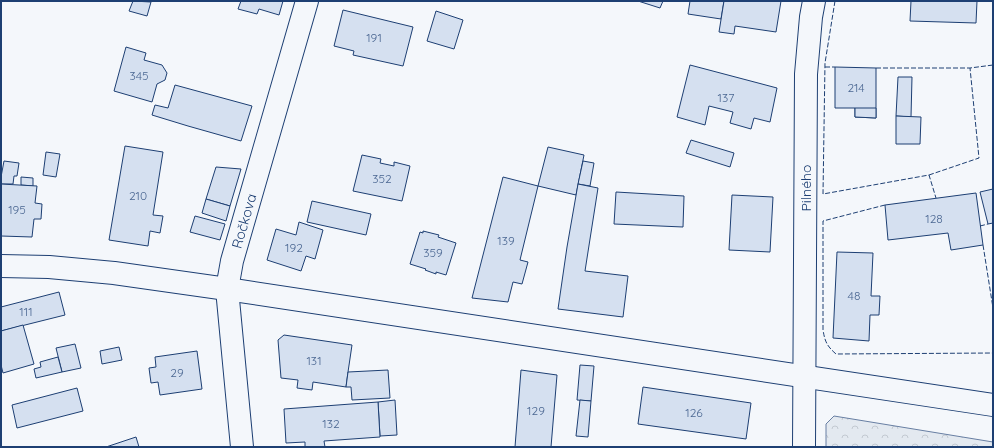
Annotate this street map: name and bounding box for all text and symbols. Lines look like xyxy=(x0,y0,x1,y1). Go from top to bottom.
house number: 191 xyxy=(366,30,382,45)
house number: 345 xyxy=(129,68,149,83)
house number: 214 xyxy=(847,80,865,95)
house number: 137 xyxy=(718,90,734,105)
street label: Pilného xyxy=(797,165,815,211)
house number: 352 xyxy=(372,171,392,186)
house number: 210 xyxy=(129,188,147,203)
street label: Ročkova xyxy=(228,191,260,251)
house number: 195 xyxy=(8,202,26,217)
house number: 128 xyxy=(925,211,943,226)
house number: 139 xyxy=(497,233,515,248)
house number: 192 xyxy=(285,240,303,255)
house number: 359 xyxy=(423,245,443,260)
house number: 48 xyxy=(848,288,860,303)
house number: 111 xyxy=(19,304,33,319)
house number: 131 xyxy=(306,353,322,368)
house number: 29 xyxy=(170,365,184,380)
house number: 129 xyxy=(527,403,545,418)
house number: 126 xyxy=(685,405,703,420)
house number: 132 xyxy=(322,416,340,431)

